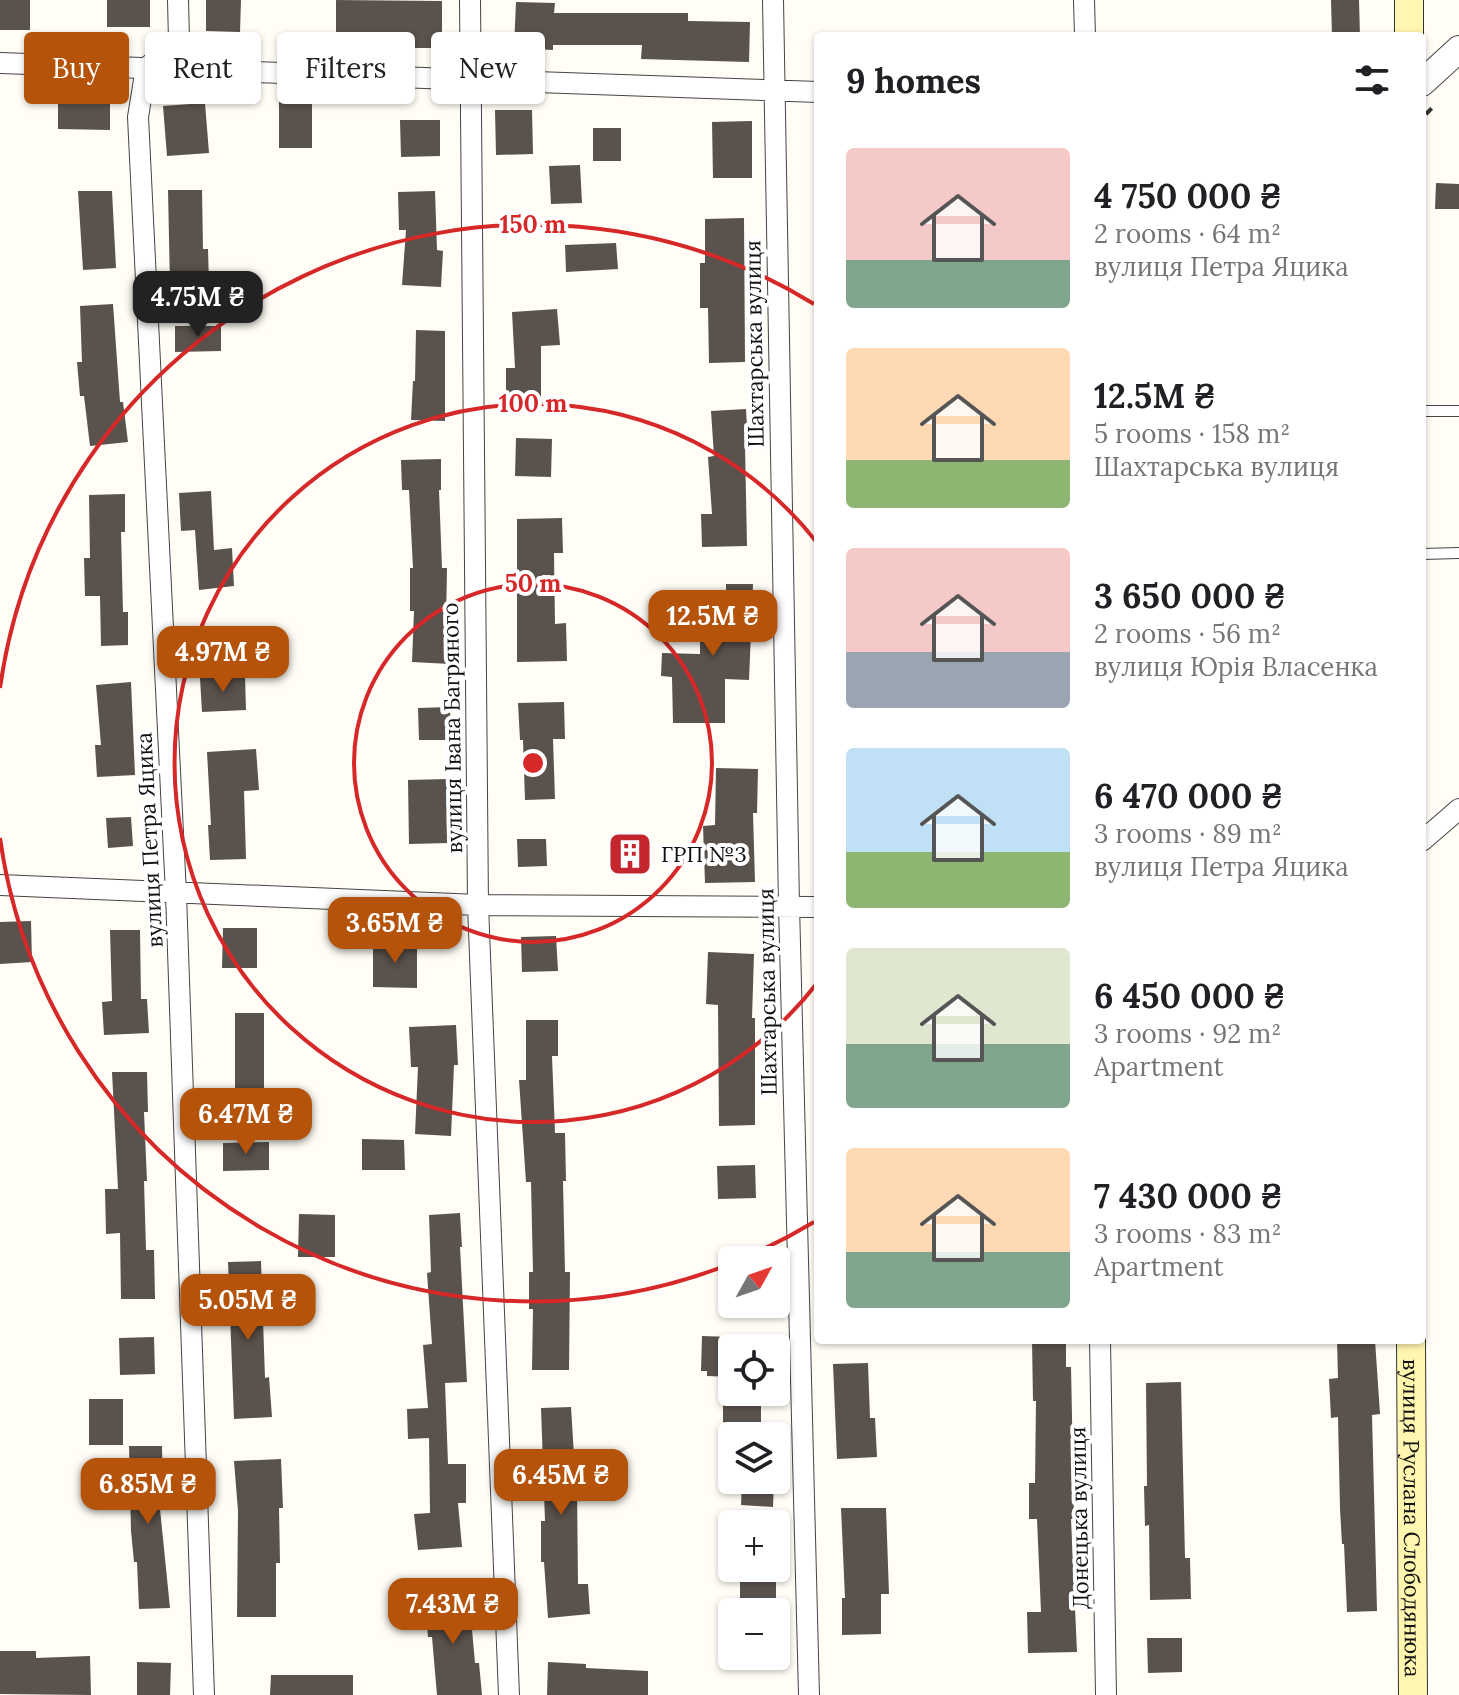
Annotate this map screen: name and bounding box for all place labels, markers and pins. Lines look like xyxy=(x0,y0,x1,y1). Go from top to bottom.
pin: 4.75M ₴ xyxy=(124,271,272,339)
pin: 12.5M ₴ xyxy=(639,590,787,658)
pin: 4.97M ₴ xyxy=(149,626,297,694)
centre of rings xyxy=(519,749,547,777)
building icon: ГРП №3 xyxy=(606,830,654,878)
place label: ГРП №3 xyxy=(661,840,747,868)
pin: 3.65M ₴ xyxy=(321,897,469,965)
pin: 6.47M ₴ xyxy=(172,1088,320,1156)
pin: 5.05M ₴ xyxy=(174,1274,322,1342)
pin: 6.45M ₴ xyxy=(487,1449,635,1517)
pin: 6.85M ₴ xyxy=(74,1458,222,1526)
pin: 7.43M ₴ xyxy=(379,1578,527,1646)

